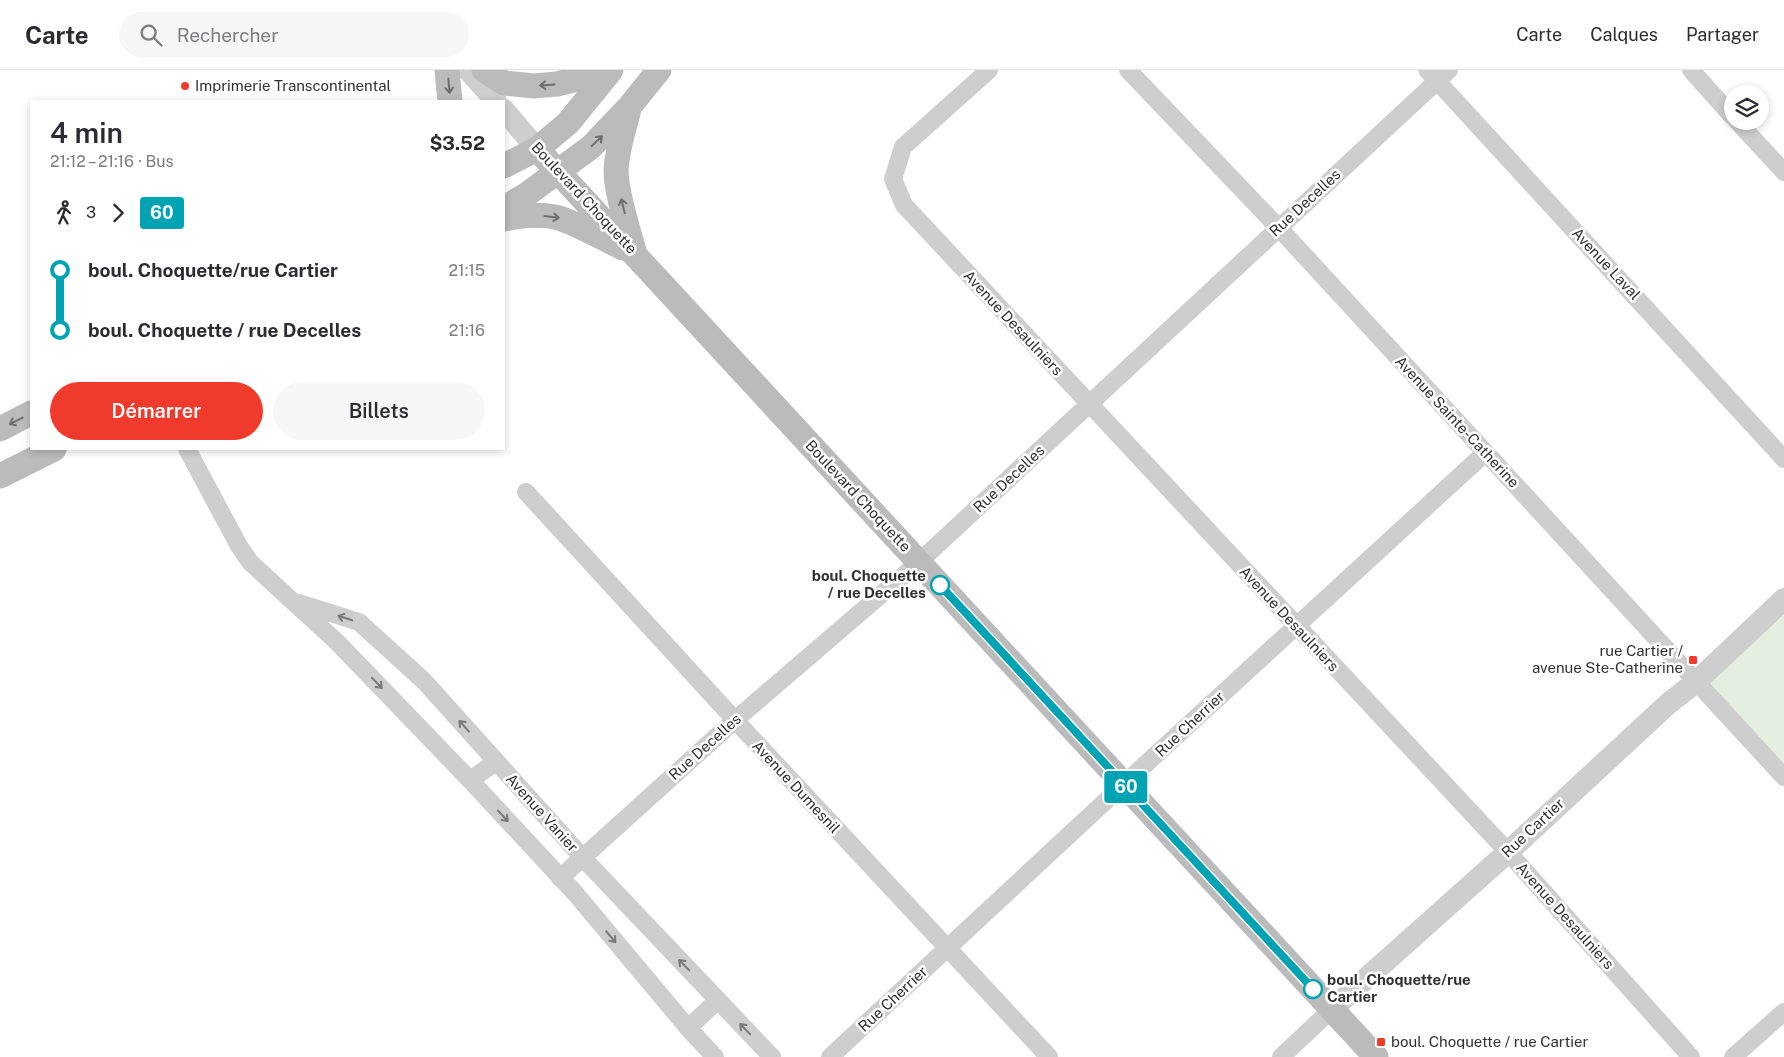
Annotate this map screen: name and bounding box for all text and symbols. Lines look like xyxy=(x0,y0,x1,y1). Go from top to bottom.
search box xyxy=(119,12,469,57)
text: Carte xyxy=(25,21,89,49)
icon: search xyxy=(137,21,165,49)
text: Rechercher xyxy=(177,24,279,46)
text: Carte xyxy=(1516,24,1562,45)
text: Calques xyxy=(1590,24,1658,45)
text: Partager xyxy=(1686,24,1759,45)
place label: Imprimerie Transcontinental xyxy=(195,77,391,94)
one-way arrow xyxy=(444,77,454,93)
marker: Imprimerie Transcontinental xyxy=(179,80,191,92)
one-way arrow xyxy=(539,81,555,90)
map controls xyxy=(1724,85,1769,130)
button: layers xyxy=(1724,85,1769,130)
text: 4 min xyxy=(50,116,123,149)
text: $3.52 xyxy=(429,132,485,154)
one-way arrow xyxy=(590,135,603,147)
street label: Boulevard Choquette xyxy=(528,138,640,257)
text: 21:12 – 21:16 · Bus xyxy=(50,152,174,171)
street label: Rue Decelles xyxy=(1266,165,1344,240)
one-way arrow xyxy=(617,198,627,214)
icon: walk xyxy=(50,199,78,227)
icon: forward xyxy=(104,199,132,227)
text: 60 xyxy=(150,202,174,223)
text: 3 xyxy=(86,203,96,222)
one-way arrow xyxy=(544,213,560,223)
street label: Avenue Laval xyxy=(1569,224,1644,303)
text: boul. Choquette/rue Cartier xyxy=(88,259,338,281)
text: 21:15 xyxy=(449,261,485,280)
street label: Avenue Desaulniers xyxy=(960,267,1066,379)
text: boul. Choquette / rue Decelles xyxy=(88,319,361,341)
text: 21:16 xyxy=(449,321,485,340)
street label: Avenue Sainte-Catherine xyxy=(1392,352,1523,491)
button: Démarrer xyxy=(50,382,263,440)
button: Billets xyxy=(273,382,485,440)
one-way arrow xyxy=(8,416,23,426)
street label: Boulevard Choquette xyxy=(802,436,914,555)
street label: Rue Decelles xyxy=(970,441,1048,516)
street label: Avenue Desaulniers xyxy=(1236,563,1342,675)
place label: boul. Choquette / rue Decelles xyxy=(812,567,926,601)
marker: boul. Choquette / rue Decelles xyxy=(930,575,950,595)
one-way arrow xyxy=(337,612,353,622)
place label: rue Cartier / avenue Ste-Catherine xyxy=(1532,642,1684,676)
marker: rue Cartier / avenue Ste-Catherine xyxy=(1687,654,1699,666)
one-way arrow xyxy=(371,676,383,689)
street label: Rue Cherrier xyxy=(1152,687,1228,760)
street label: Rue Decelles xyxy=(665,710,744,783)
one-way arrow xyxy=(458,719,470,732)
street label: Avenue Dumesnil xyxy=(749,737,844,836)
street label: Avenue Vanier xyxy=(503,770,582,855)
line badge: 60 xyxy=(1104,771,1148,803)
text: 60 xyxy=(1114,776,1138,797)
street label: Rue Cartier xyxy=(1498,794,1567,861)
one-way arrow xyxy=(497,810,509,823)
street label: Avenue Desaulniers xyxy=(1513,859,1618,972)
one-way arrow xyxy=(606,930,617,943)
one-way arrow xyxy=(678,958,690,971)
street label: Rue Cherrier xyxy=(855,962,931,1035)
place label: boul. Choquette/rue Cartier xyxy=(1327,971,1471,1005)
marker: boul. Choquette/rue Cartier xyxy=(1303,979,1323,999)
one-way arrow xyxy=(739,1022,751,1035)
place label: boul. Choquette / rue Cartier xyxy=(1391,1033,1588,1050)
marker: boul. Choquette / rue Cartier xyxy=(1375,1036,1387,1048)

